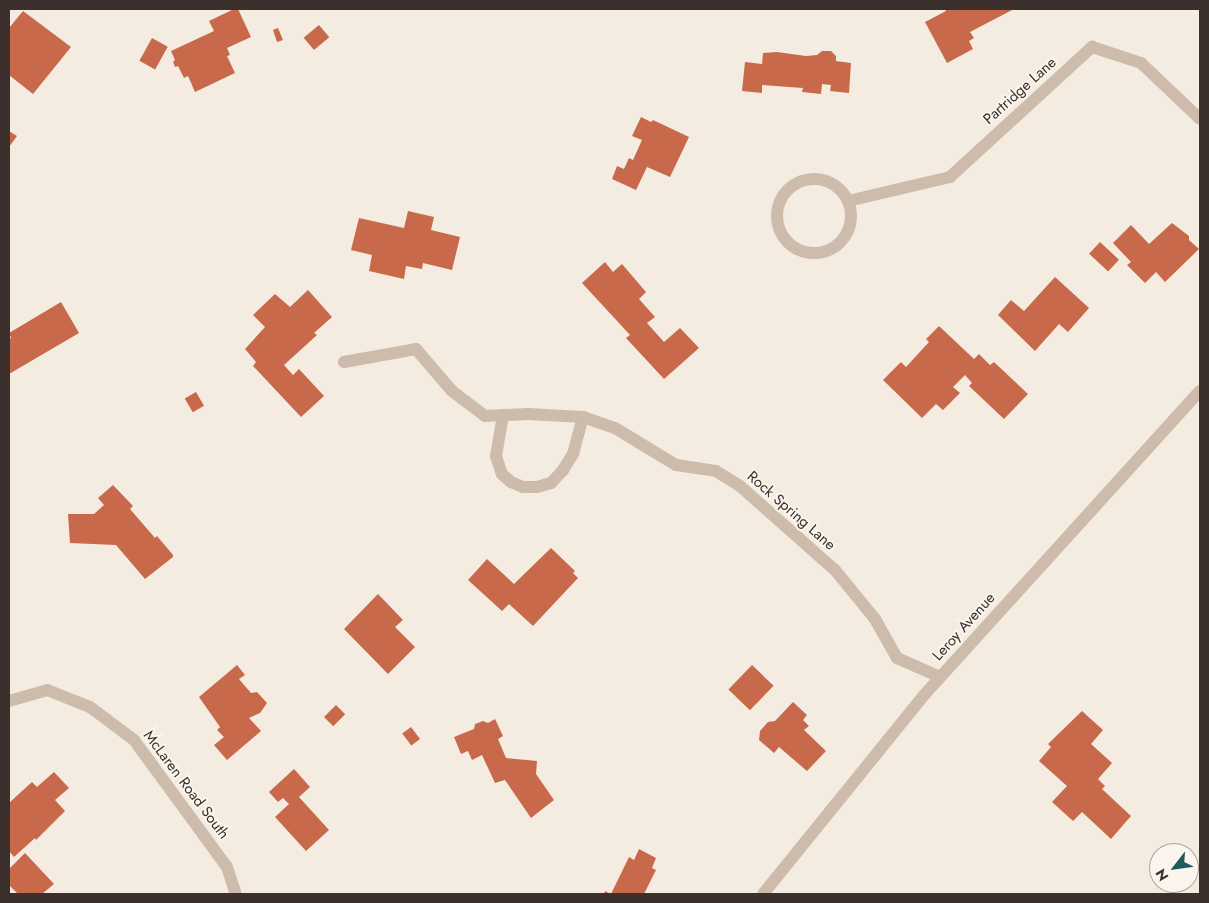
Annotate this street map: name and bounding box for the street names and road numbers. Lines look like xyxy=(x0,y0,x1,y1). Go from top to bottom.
street label: Partridge Lane xyxy=(980,54,1060,128)
street label: Rock Spring Lane xyxy=(743,468,839,554)
street label: Leroy Avenue xyxy=(929,589,999,665)
street label: McLaren Road South xyxy=(139,727,233,843)

